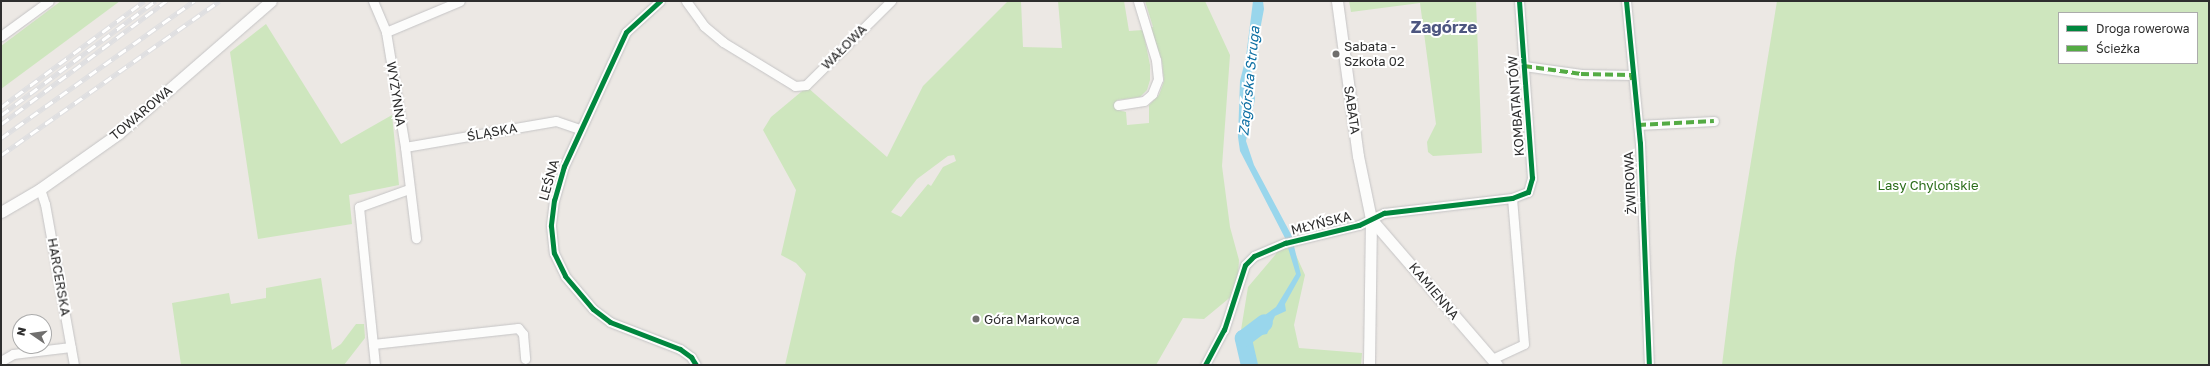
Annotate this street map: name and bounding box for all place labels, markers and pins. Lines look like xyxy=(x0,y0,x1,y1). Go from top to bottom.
place label: Sabata - Szkoła 02 xyxy=(1344,39,1404,70)
marker: Sabata - Szkoła 02 xyxy=(1331,49,1341,59)
place label: Góra Markowca xyxy=(984,311,1080,327)
marker: Góra Markowca xyxy=(971,314,981,324)

